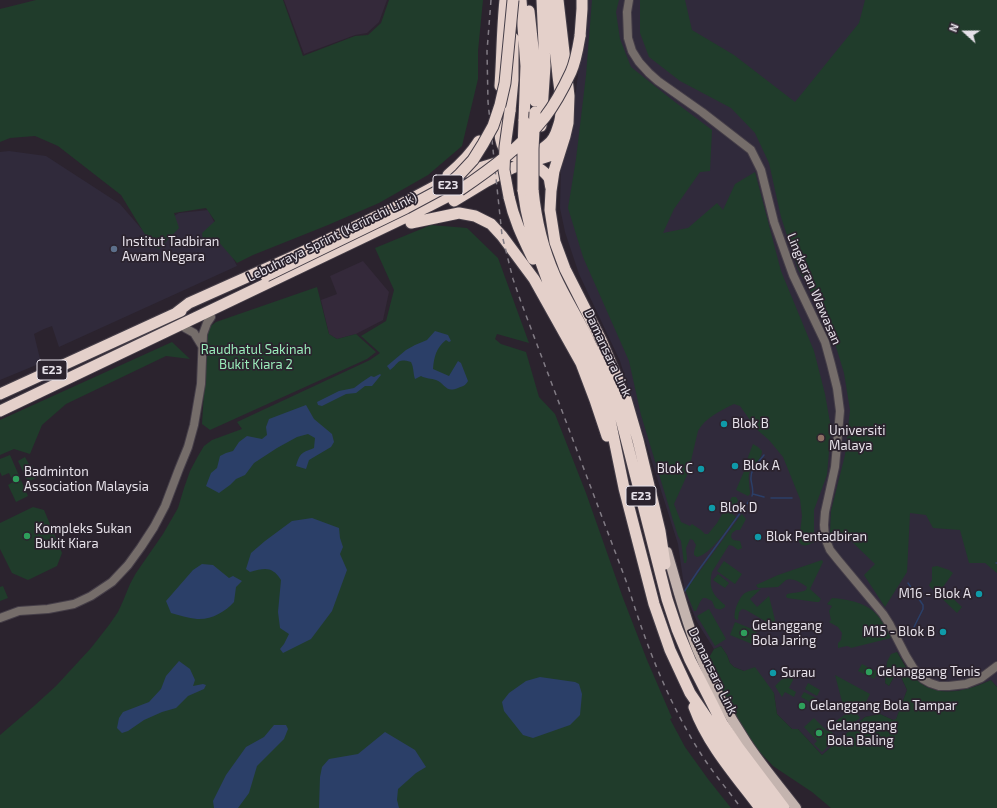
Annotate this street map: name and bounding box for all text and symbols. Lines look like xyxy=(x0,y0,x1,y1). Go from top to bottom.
north arrow xyxy=(945,12,985,52)
text: N xyxy=(946,21,961,34)
road number: E23 xyxy=(433,175,463,195)
street label: Lebuhraya Sprint (Kerinchi Link) xyxy=(244,189,420,285)
street label: Lingkaran Wawasan xyxy=(783,231,845,347)
place label: Institut Tadbiran Awam Negara xyxy=(122,234,219,265)
marker: Institut Tadbiran Awam Negara xyxy=(109,244,119,254)
street label: Damansara Link xyxy=(581,307,635,399)
park label: Raudhatul Sakinah Bukit Kiara 2 xyxy=(201,342,311,373)
road number: E23 xyxy=(37,360,67,380)
place label: Blok B xyxy=(732,416,769,432)
marker: Blok B xyxy=(719,419,729,429)
place label: Universiti Malaya xyxy=(829,423,885,454)
marker: Universiti Malaya xyxy=(816,433,826,443)
place label: Blok A xyxy=(743,458,780,474)
place label: Blok C xyxy=(657,461,693,477)
marker: Blok A xyxy=(730,461,740,471)
place label: Badminton Association Malaysia xyxy=(24,464,149,495)
marker: Blok C xyxy=(696,464,706,474)
marker: Badminton Association Malaysia xyxy=(11,474,21,484)
road number: E23 xyxy=(626,486,656,506)
place label: Blok D xyxy=(720,500,757,516)
marker: Blok D xyxy=(707,503,717,513)
place label: Kompleks Sukan Bukit Kiara xyxy=(35,521,132,552)
place label: Blok Pentadbiran xyxy=(766,529,867,545)
marker: Kompleks Sukan Bukit Kiara xyxy=(22,531,32,541)
marker: Blok Pentadbiran xyxy=(753,532,763,542)
place label: M16 - Blok A xyxy=(898,586,971,602)
marker: M16 - Blok A xyxy=(974,589,984,599)
place label: Gelanggang Bola Jaring xyxy=(752,618,822,649)
place label: M15 - Blok B xyxy=(863,624,935,640)
street label: Damansara Link xyxy=(685,625,741,717)
marker: M15 - Blok B xyxy=(938,627,948,637)
marker: Gelanggang Bola Jaring xyxy=(739,628,749,638)
place label: Gelanggang Tenis xyxy=(877,664,980,680)
place label: Surau xyxy=(781,665,815,681)
marker: Gelanggang Tenis xyxy=(864,667,874,677)
marker: Surau xyxy=(768,668,778,678)
place label: Gelanggang Bola Tampar xyxy=(810,698,957,714)
marker: Gelanggang Bola Tampar xyxy=(797,701,807,711)
place label: Gelanggang Bola Baling xyxy=(827,718,897,749)
marker: Gelanggang Bola Baling xyxy=(814,728,824,738)

